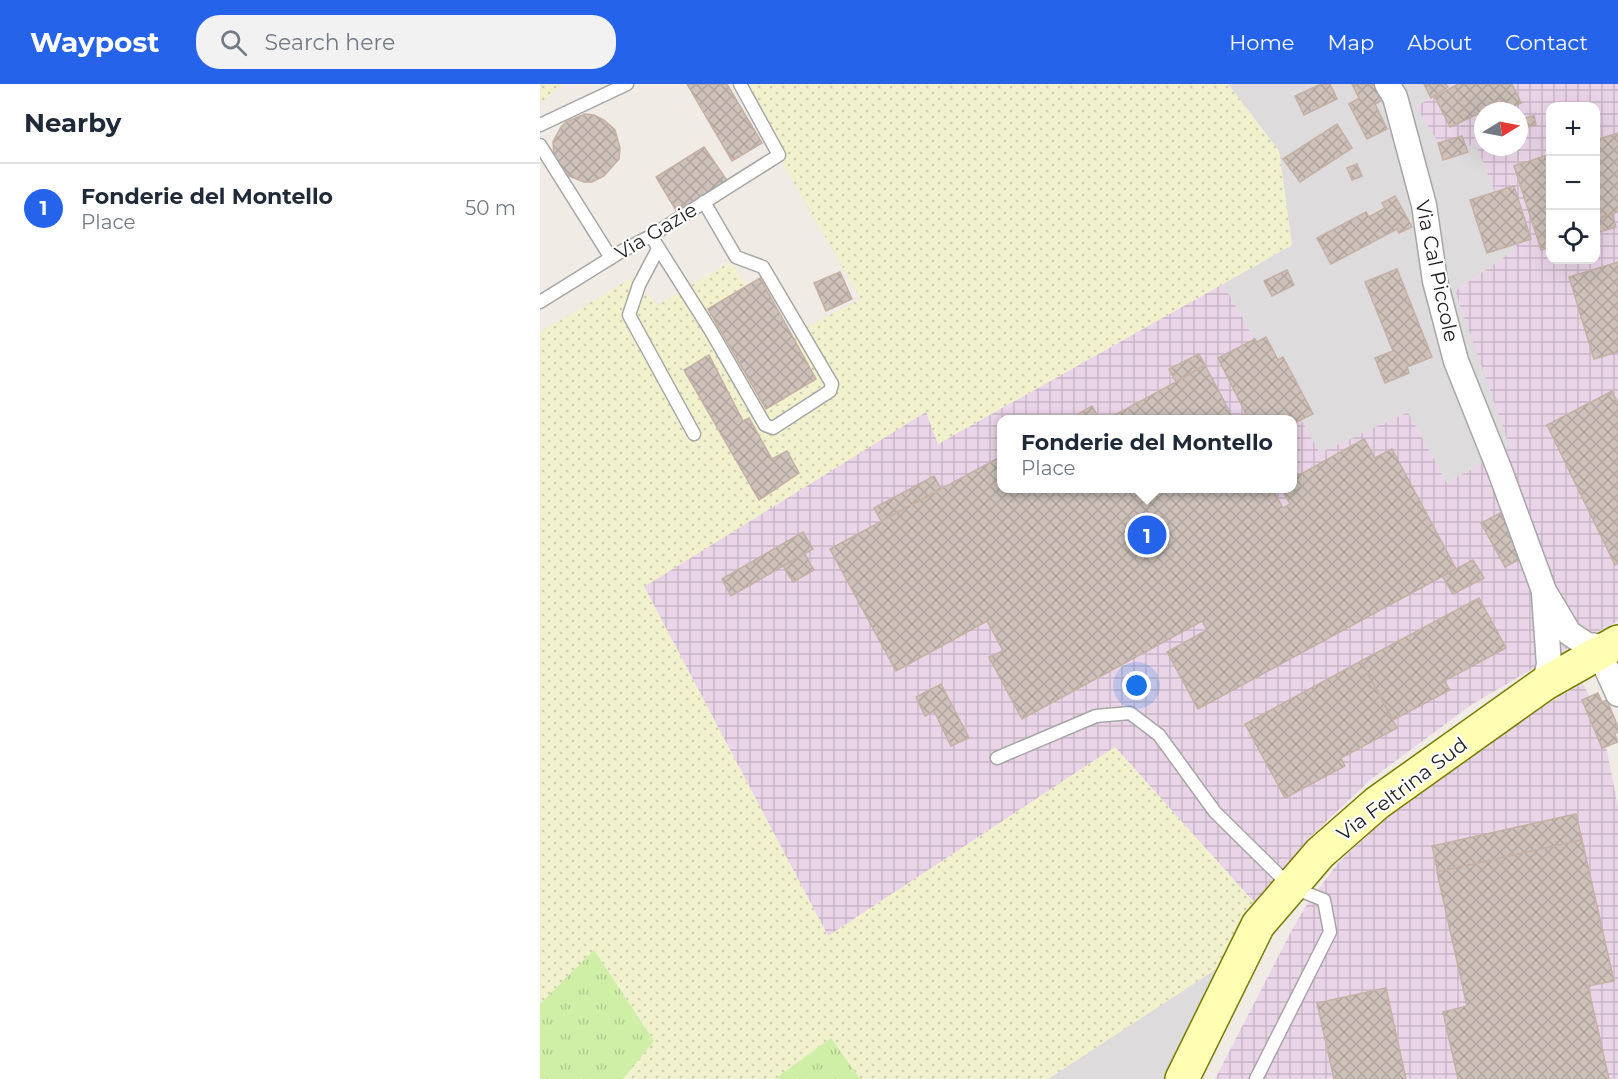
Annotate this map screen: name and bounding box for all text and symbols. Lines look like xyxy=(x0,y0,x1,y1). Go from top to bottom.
search box xyxy=(196,15,616,69)
text: Waypost xyxy=(30,25,160,59)
icon: search xyxy=(217,26,250,59)
text: Search here xyxy=(265,29,395,56)
text: Home xyxy=(1229,30,1294,55)
text: Map xyxy=(1327,30,1374,55)
text: About xyxy=(1407,30,1472,55)
text: Contact xyxy=(1505,30,1588,55)
north arrow xyxy=(1474,102,1528,156)
map controls xyxy=(1546,102,1600,264)
button: + xyxy=(1546,102,1600,156)
text: Nearby xyxy=(24,107,121,139)
button: − xyxy=(1546,156,1600,210)
text: Fonderie del Montello xyxy=(81,183,333,210)
text: 1 xyxy=(40,196,47,220)
text: 50 m xyxy=(465,196,516,220)
street label: Via Gazie xyxy=(611,197,701,265)
street label: Via Cal Piccole xyxy=(1410,198,1464,344)
text: Place xyxy=(81,210,136,234)
button: locate xyxy=(1546,210,1600,264)
popup xyxy=(997,415,1297,493)
text: Fonderie del Montello xyxy=(1021,429,1273,456)
text: Place xyxy=(1021,456,1076,480)
pin: 1 xyxy=(1128,512,1166,558)
your location xyxy=(1122,671,1151,700)
street label: Via Feltrina Sud xyxy=(1332,732,1472,846)

